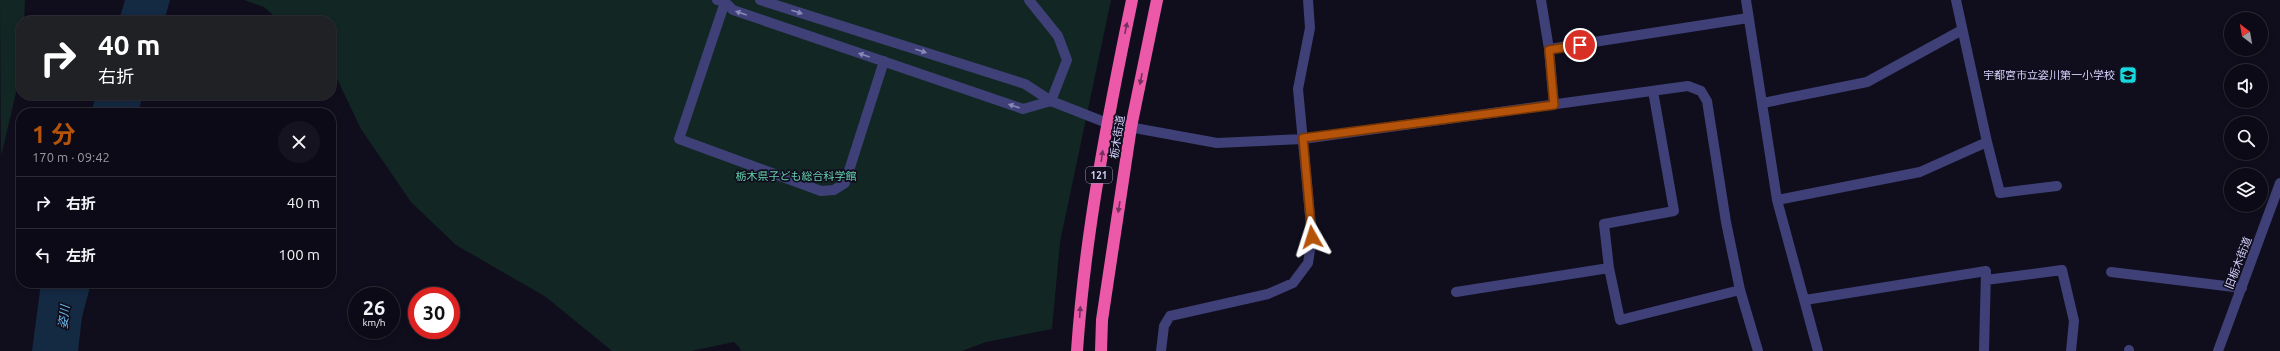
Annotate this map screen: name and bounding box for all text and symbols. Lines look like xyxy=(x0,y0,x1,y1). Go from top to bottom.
one-way arrow xyxy=(735,9,747,15)
one-way arrow xyxy=(792,9,804,15)
north arrow xyxy=(2224,12,2268,56)
map controls xyxy=(2224,12,2268,212)
one-way arrow xyxy=(1124,22,1130,34)
pin xyxy=(1563,28,1597,62)
text: 40 m xyxy=(98,29,160,60)
icon: right xyxy=(32,32,84,84)
icon: arrive xyxy=(1569,34,1591,56)
one-way arrow xyxy=(916,48,928,54)
one-way arrow xyxy=(858,51,870,57)
button: sound xyxy=(2224,64,2268,108)
school or university icon: 宇都宮市立姿川第一小学校 xyxy=(2118,65,2138,85)
text: 右折 xyxy=(98,66,134,86)
place label: 宇都宮市立姿川第一小学校 xyxy=(1983,69,2115,81)
one-way arrow xyxy=(1138,73,1144,86)
one-way arrow xyxy=(1007,102,1019,108)
street label: 栃木街道 xyxy=(1108,114,1126,160)
button: search xyxy=(2224,116,2268,160)
text: 1 分 xyxy=(32,121,75,148)
button: close xyxy=(278,121,320,163)
text: 170 m · 09:42 xyxy=(32,150,110,164)
one-way arrow xyxy=(1099,150,1105,162)
road number: 121 xyxy=(1086,167,1112,183)
button: layers xyxy=(2224,168,2268,212)
park label: 栃木県子ども総合科学館 xyxy=(736,170,857,182)
icon: right xyxy=(32,192,54,214)
text: 40 m xyxy=(287,194,320,211)
text: 右折 xyxy=(66,195,96,212)
one-way arrow xyxy=(1116,201,1122,213)
position arrow xyxy=(1291,216,1333,258)
street label: 旧栃木街道 xyxy=(2223,235,2253,291)
icon: left xyxy=(32,244,54,266)
text: 100 m xyxy=(278,246,320,263)
text: 左折 xyxy=(66,247,96,264)
speed limit sign: 30 xyxy=(408,287,460,339)
text: 26 xyxy=(363,296,385,319)
water label: 姿川 xyxy=(56,302,71,330)
one-way arrow xyxy=(1076,306,1083,318)
text: km/h xyxy=(362,317,386,328)

